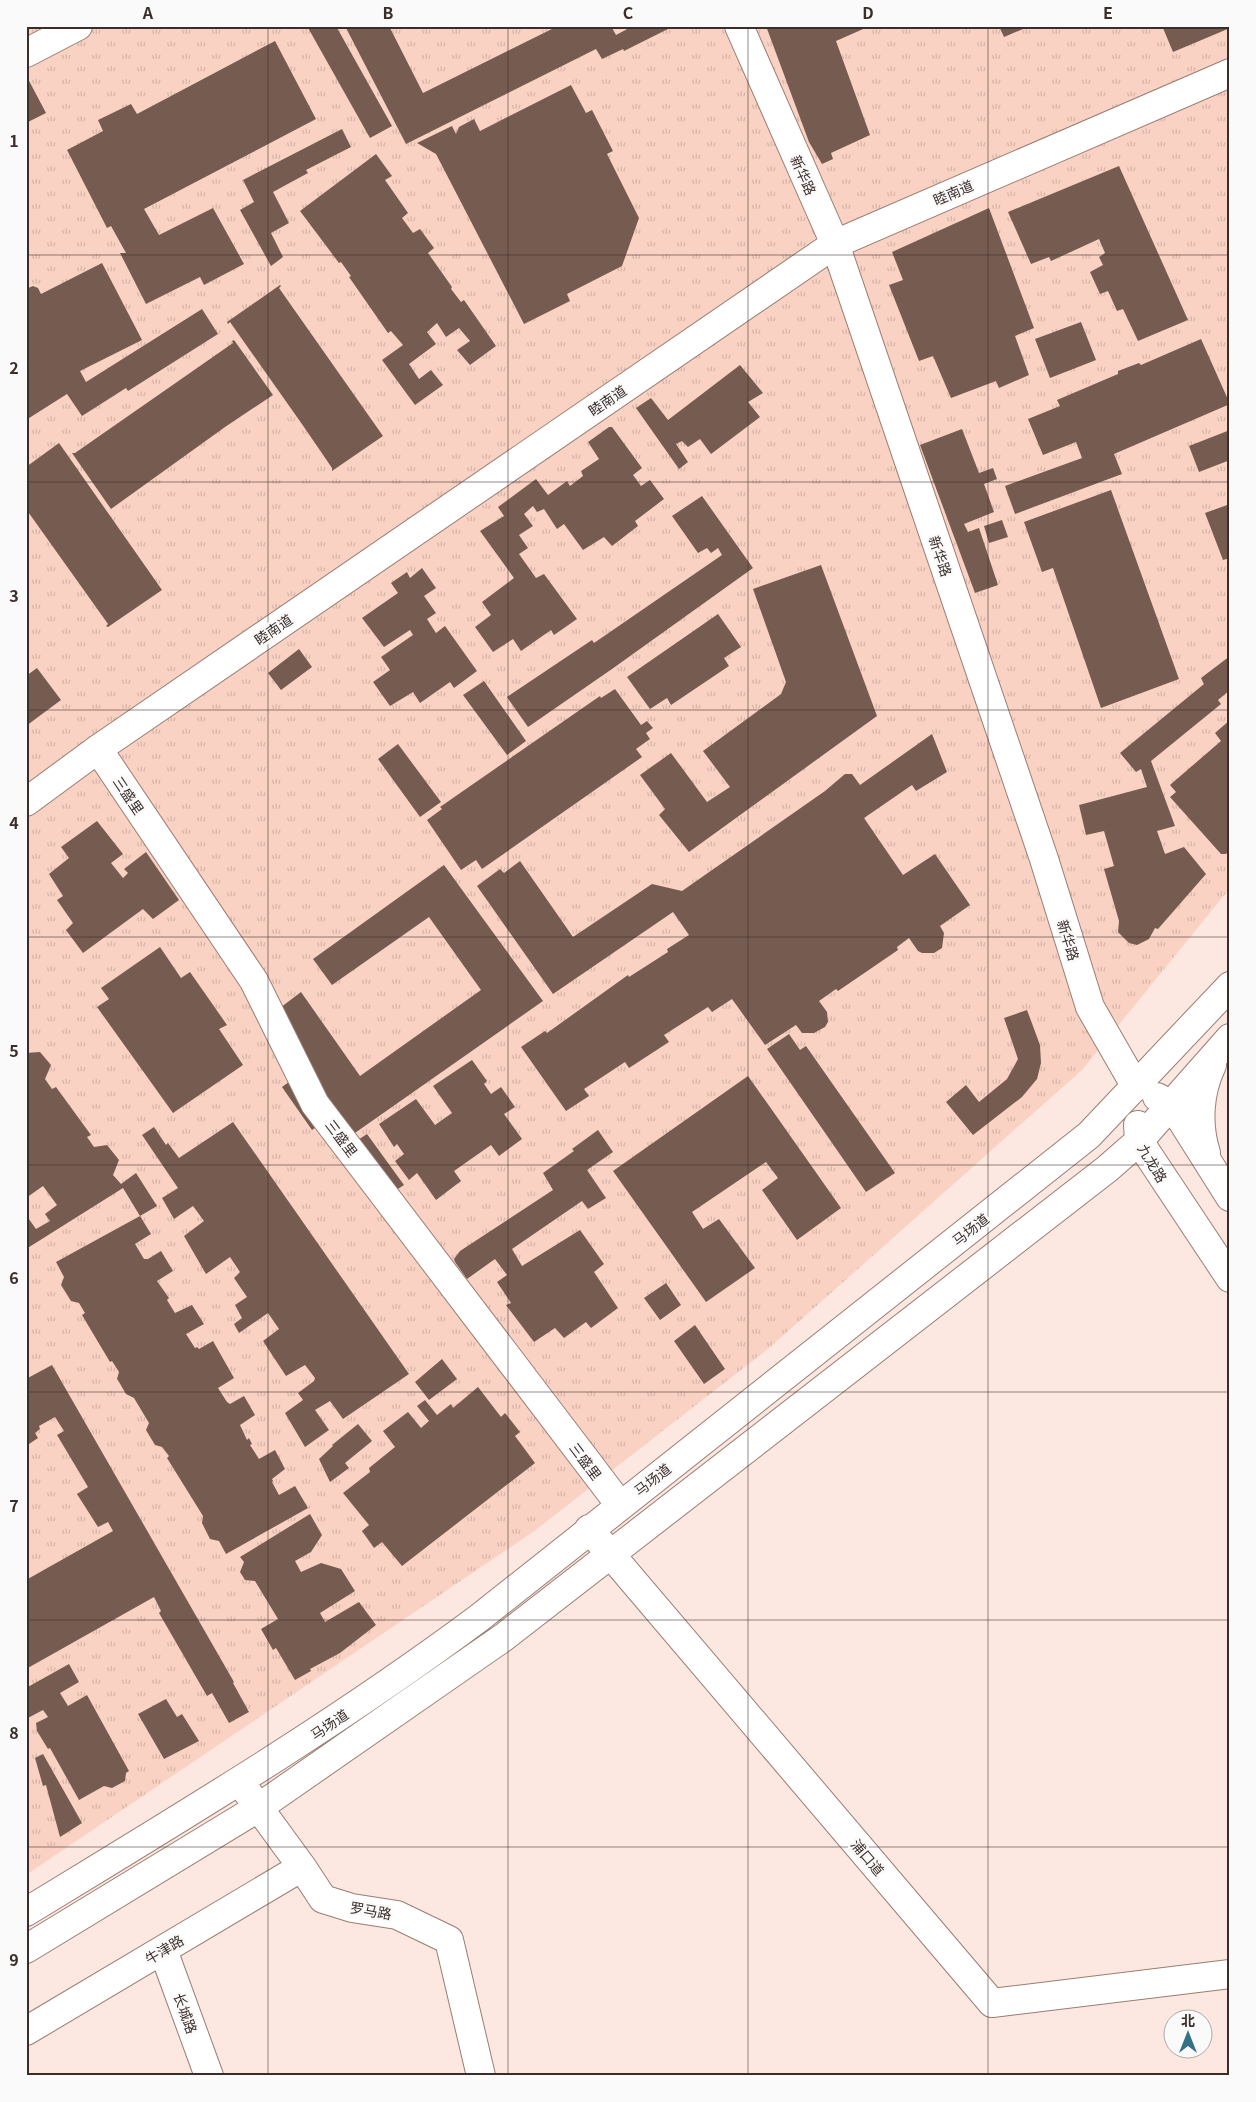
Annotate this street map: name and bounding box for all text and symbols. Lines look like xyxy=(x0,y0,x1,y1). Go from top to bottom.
text: A xyxy=(142,0,154,24)
text: B xyxy=(383,0,394,24)
text: C xyxy=(623,0,634,24)
text: D xyxy=(862,0,874,24)
text: E xyxy=(1103,0,1113,24)
text: 1 xyxy=(9,128,19,152)
street label: 新华路 xyxy=(786,152,822,198)
street label: 睦南道 xyxy=(930,175,976,209)
text: 2 xyxy=(9,355,19,379)
street label: 睦南道 xyxy=(584,380,630,420)
street label: 新华路 xyxy=(925,533,957,579)
text: 3 xyxy=(9,583,19,607)
street label: 睦南道 xyxy=(250,609,296,649)
street label: 三盛里 xyxy=(109,772,149,818)
text: 4 xyxy=(9,810,19,834)
street label: 新华路 xyxy=(1053,917,1085,963)
text: 5 xyxy=(9,1038,19,1062)
street label: 三盛里 xyxy=(321,1115,363,1161)
street label: 九龙路 xyxy=(1134,1140,1172,1186)
street label: 马场道 xyxy=(947,1208,993,1250)
text: 6 xyxy=(9,1265,19,1289)
street label: 三盛里 xyxy=(565,1438,607,1484)
street label: 马场道 xyxy=(629,1458,675,1500)
text: 7 xyxy=(9,1493,19,1517)
street label: 马场道 xyxy=(306,1704,352,1744)
text: 8 xyxy=(9,1720,19,1744)
street label: 浦口道 xyxy=(847,1834,889,1880)
street label: 罗马路 xyxy=(349,1897,393,1923)
street label: 牛津路 xyxy=(141,1930,187,1968)
text: 9 xyxy=(9,1947,19,1971)
street label: 长城路 xyxy=(169,1990,203,2036)
north arrow xyxy=(1164,2010,1214,2060)
text: 北 xyxy=(1181,2010,1195,2030)

